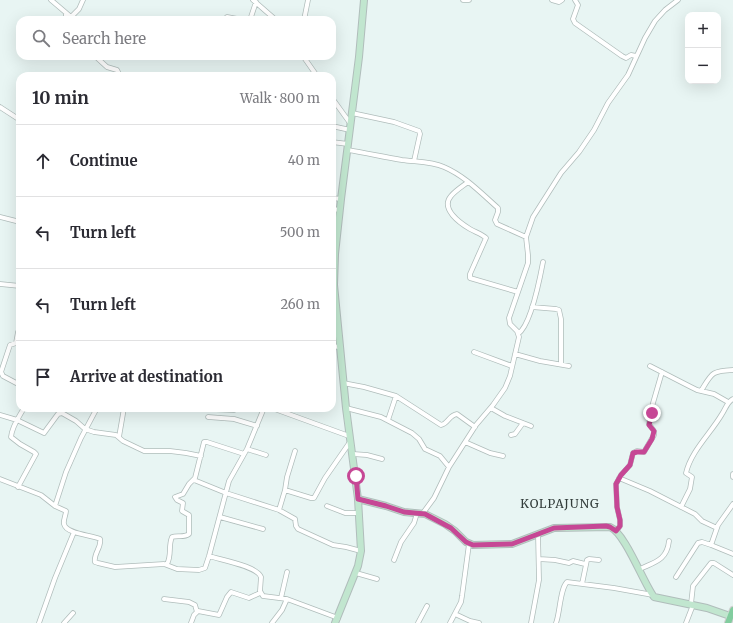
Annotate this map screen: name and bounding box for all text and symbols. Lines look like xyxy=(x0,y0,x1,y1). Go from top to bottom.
map controls xyxy=(685,12,721,84)
button: + xyxy=(685,12,721,48)
search box xyxy=(16,16,336,60)
icon: search xyxy=(30,27,52,49)
text: Search here xyxy=(62,29,146,48)
button: − xyxy=(685,48,721,84)
text: 10 min xyxy=(32,87,89,109)
text: Walk · 800 m xyxy=(240,90,320,107)
icon: ahead xyxy=(32,150,54,172)
text: Continue xyxy=(70,151,138,170)
text: 40 m xyxy=(288,152,320,169)
icon: left xyxy=(32,222,54,244)
text: Turn left xyxy=(70,223,136,242)
text: 500 m xyxy=(280,224,320,241)
icon: left xyxy=(32,294,54,316)
text: Turn left xyxy=(70,295,136,314)
text: 260 m xyxy=(280,296,320,313)
icon: arrive xyxy=(32,366,54,388)
text: Arrive at destination xyxy=(70,367,223,386)
route end xyxy=(643,404,661,422)
route start xyxy=(347,467,365,485)
district label: KOLPAJUNG xyxy=(520,496,600,511)

